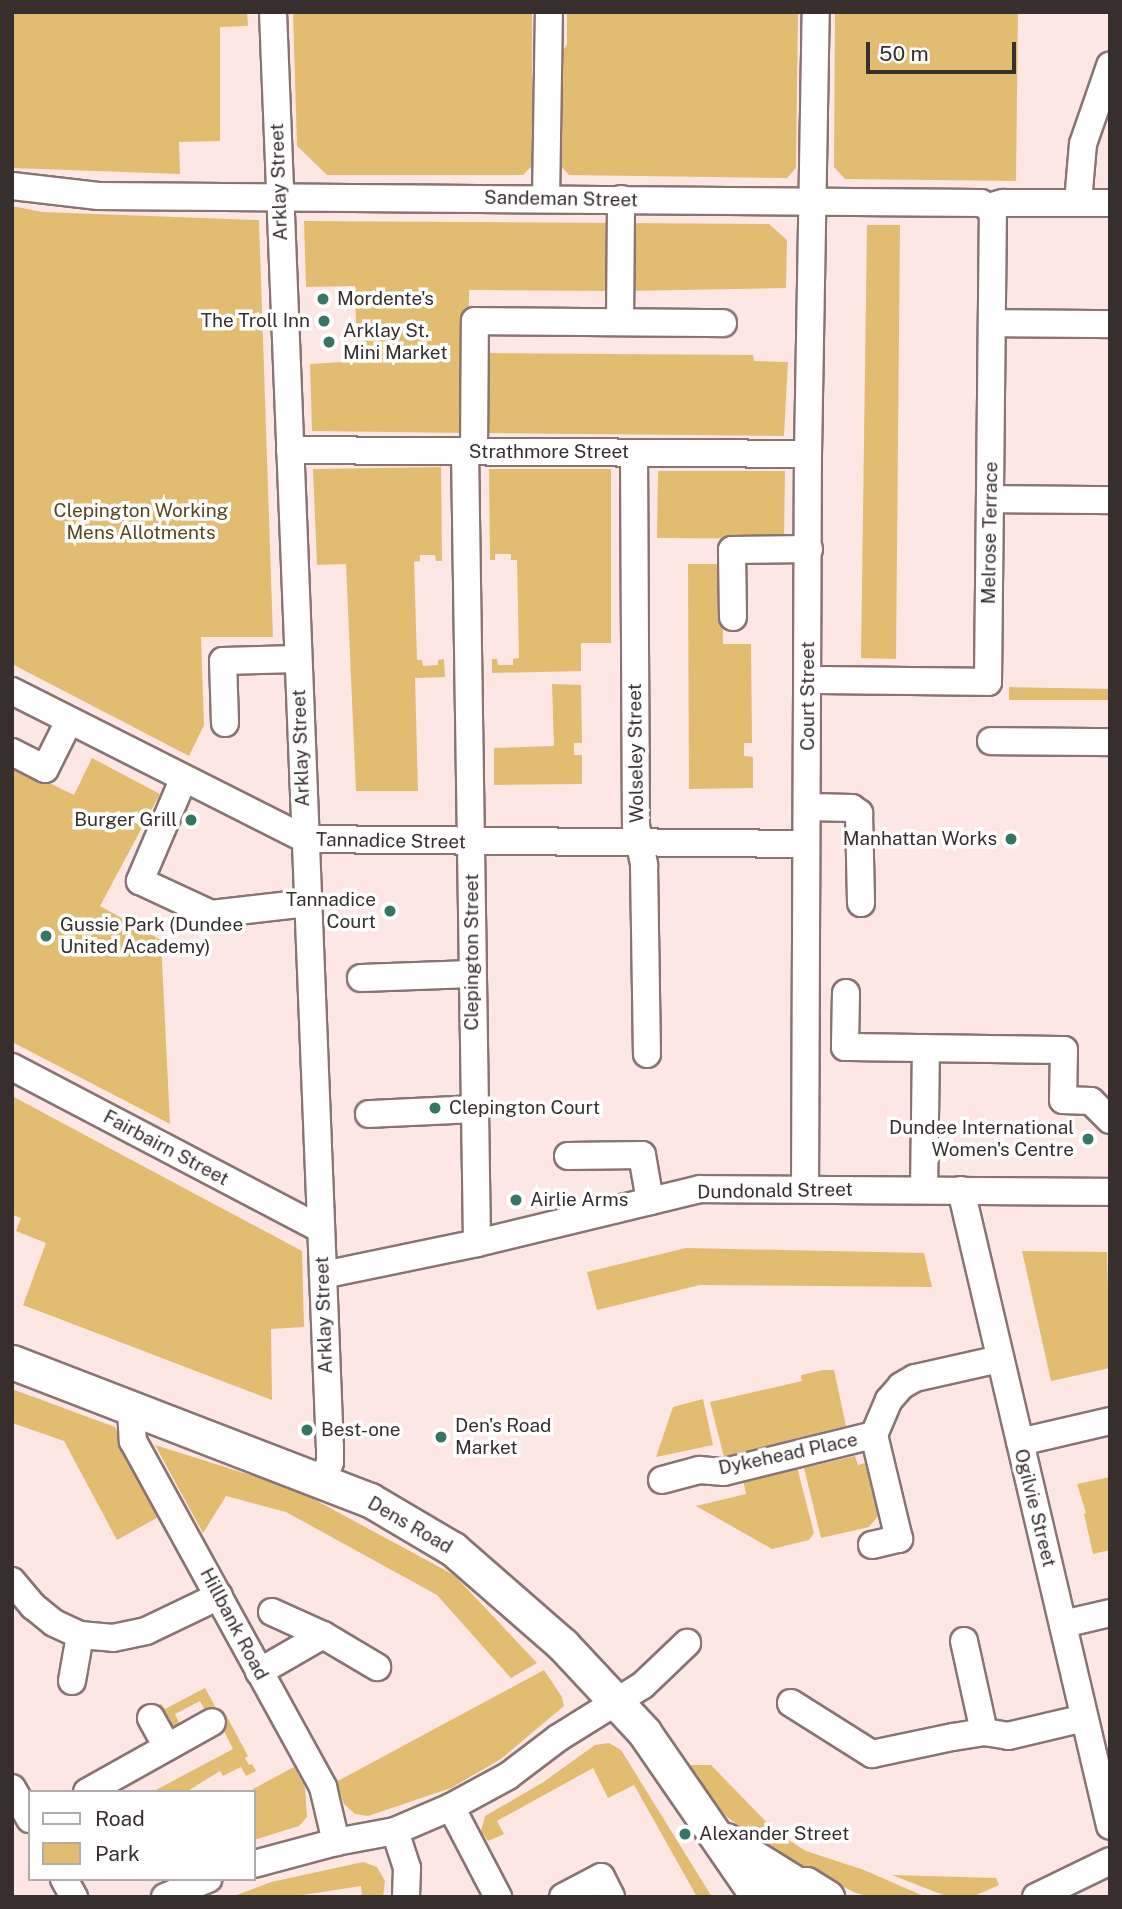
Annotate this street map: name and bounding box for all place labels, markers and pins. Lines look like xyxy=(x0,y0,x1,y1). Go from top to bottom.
place label: Mordente's xyxy=(337,288,434,310)
marker: Mordente's xyxy=(315,291,331,307)
place label: The Troll Inn xyxy=(201,310,310,332)
marker: The Troll Inn xyxy=(316,313,332,329)
place label: Arklay St. Mini Market xyxy=(343,320,448,364)
marker: Arklay St. Mini Market xyxy=(321,334,337,350)
place label: Burger Grill xyxy=(74,809,177,831)
marker: Burger Grill xyxy=(183,812,199,828)
place label: Manhattan Works xyxy=(842,828,997,850)
marker: Manhattan Works xyxy=(1003,831,1019,847)
place label: Tannadice Court xyxy=(286,889,376,933)
marker: Tannadice Court xyxy=(382,903,398,919)
place label: Gussie Park (Dundee United Academy) xyxy=(60,914,243,958)
marker: Gussie Park (Dundee United Academy) xyxy=(38,928,54,944)
place label: Clepington Court xyxy=(449,1097,600,1119)
marker: Clepington Court xyxy=(427,1100,443,1116)
place label: Dundee International Women's Centre xyxy=(889,1117,1074,1161)
marker: Dundee International Women's Centre xyxy=(1080,1131,1096,1147)
place label: Airlie Arms xyxy=(530,1189,628,1211)
marker: Airlie Arms xyxy=(508,1192,524,1208)
place label: Den's Road Market xyxy=(455,1415,551,1459)
place label: Best-one xyxy=(321,1419,401,1441)
marker: Best-one xyxy=(299,1422,315,1438)
marker: Den's Road Market xyxy=(433,1429,449,1445)
place label: Alexander Street xyxy=(699,1823,849,1845)
marker: Alexander Street xyxy=(677,1826,693,1842)

